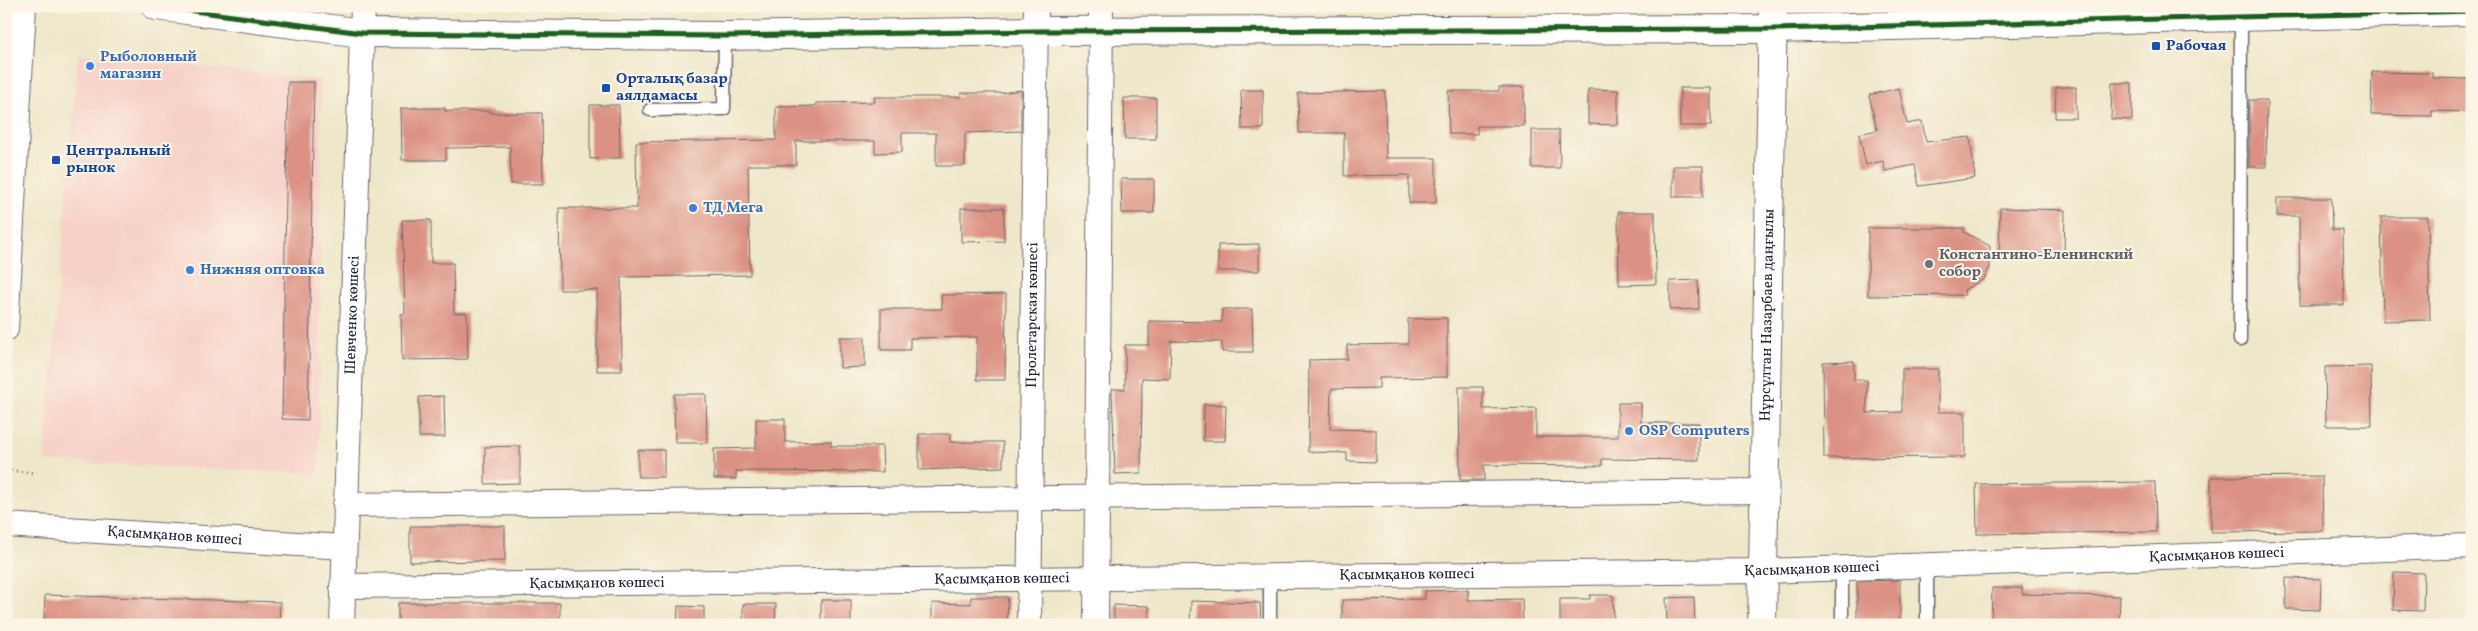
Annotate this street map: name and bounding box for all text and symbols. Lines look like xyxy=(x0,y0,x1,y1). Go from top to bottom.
place label: Рабочая xyxy=(2166,36,2227,57)
marker: Рабочая xyxy=(2150,40,2162,52)
place label: Рыболовный магазин xyxy=(100,47,197,85)
marker: Рыболовный магазин xyxy=(84,60,96,72)
place label: Орталық базар аялдамасы xyxy=(616,69,728,107)
marker: Орталық базар аялдамасы xyxy=(600,82,612,94)
place label: Центральный рынок xyxy=(66,141,171,179)
marker: Центральный рынок xyxy=(50,154,62,166)
place label: ТД Мега xyxy=(703,198,763,219)
marker: ТД Мега xyxy=(687,202,699,214)
street label: Нұрсұлтан Назарбаев даңғылы xyxy=(1755,208,1780,422)
street label: Пролетарская көшесі xyxy=(1021,242,1044,388)
place label: Константино-Еленинский собор xyxy=(1939,245,2134,283)
street label: Шевченко көшесі xyxy=(340,255,365,375)
marker: Константино-Еленинский собор xyxy=(1923,258,1935,270)
place label: Нижняя оптовка xyxy=(200,260,325,281)
marker: Нижняя оптовка xyxy=(184,264,196,276)
place label: OSP Computers xyxy=(1639,421,1750,442)
marker: OSP Computers xyxy=(1623,425,1635,437)
street label: Қасымқанов көшесі xyxy=(106,521,243,551)
street label: Қасымқанов көшесі xyxy=(2148,542,2285,568)
street label: Қасымқанов көшесі xyxy=(1744,556,1880,582)
street label: Қасымқанов көшесі xyxy=(1339,564,1475,586)
street label: Қасымқанов көшесі xyxy=(934,568,1070,590)
street label: Қасымқанов көшесі xyxy=(529,572,665,595)

